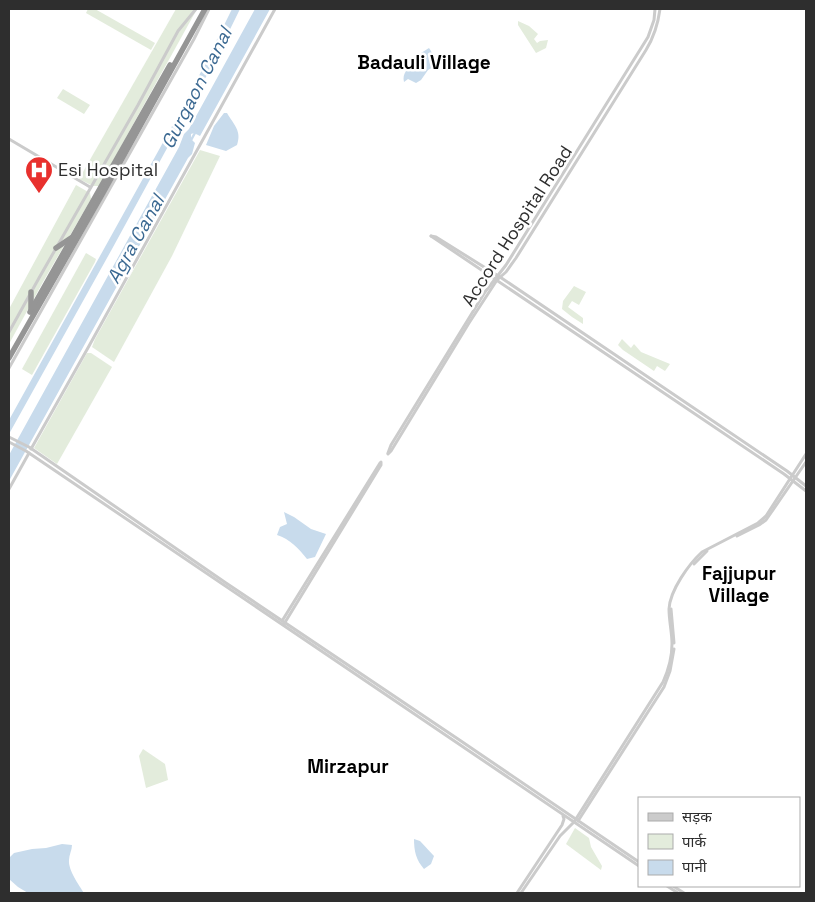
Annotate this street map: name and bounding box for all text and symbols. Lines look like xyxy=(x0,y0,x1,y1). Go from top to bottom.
water label: Gurgaon Canal xyxy=(155,21,239,153)
district label: Badauli Village xyxy=(357,50,491,75)
street label: Accord Hospital Road xyxy=(456,141,577,310)
hospital icon: Esi Hospital xyxy=(24,155,54,194)
place label: Esi Hospital xyxy=(58,158,158,181)
water label: Agra Canal xyxy=(101,189,171,288)
district label: Fajjupur Village xyxy=(702,561,776,608)
district label: Mirzapur xyxy=(307,754,389,779)
legend xyxy=(638,797,800,887)
text: सड़क xyxy=(682,807,712,826)
text: पार्क xyxy=(682,832,706,851)
text: पानी xyxy=(682,857,708,876)

